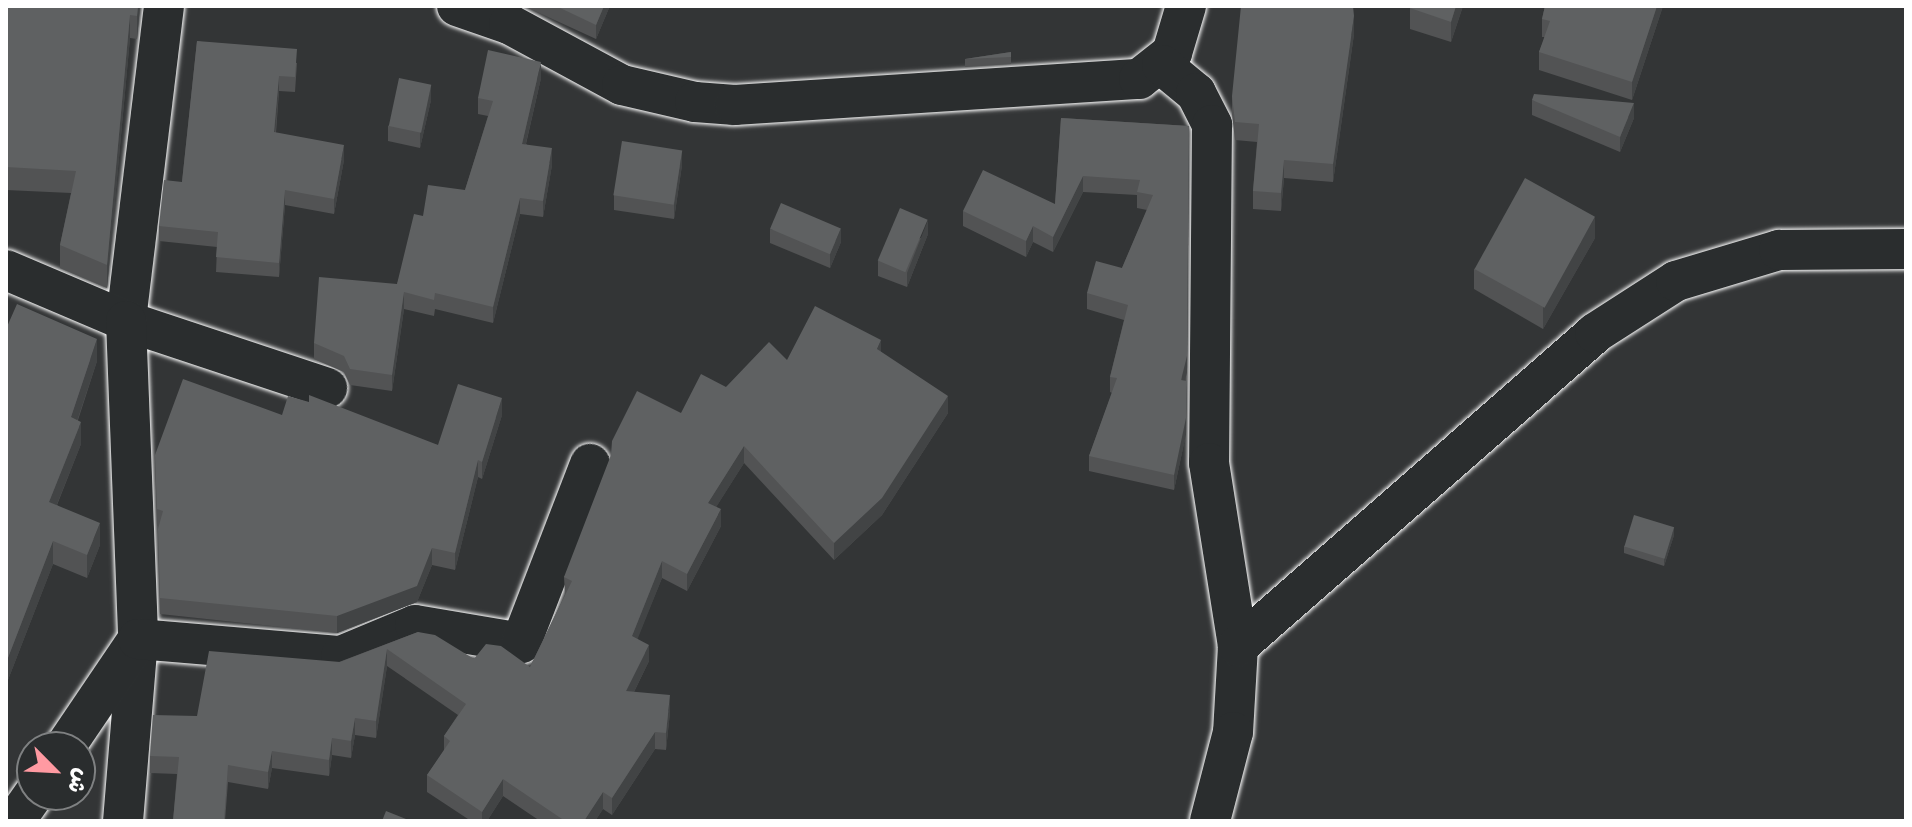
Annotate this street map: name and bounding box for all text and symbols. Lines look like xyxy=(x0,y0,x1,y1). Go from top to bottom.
north arrow xyxy=(16,731,96,811)
text: ش xyxy=(57,763,96,798)

